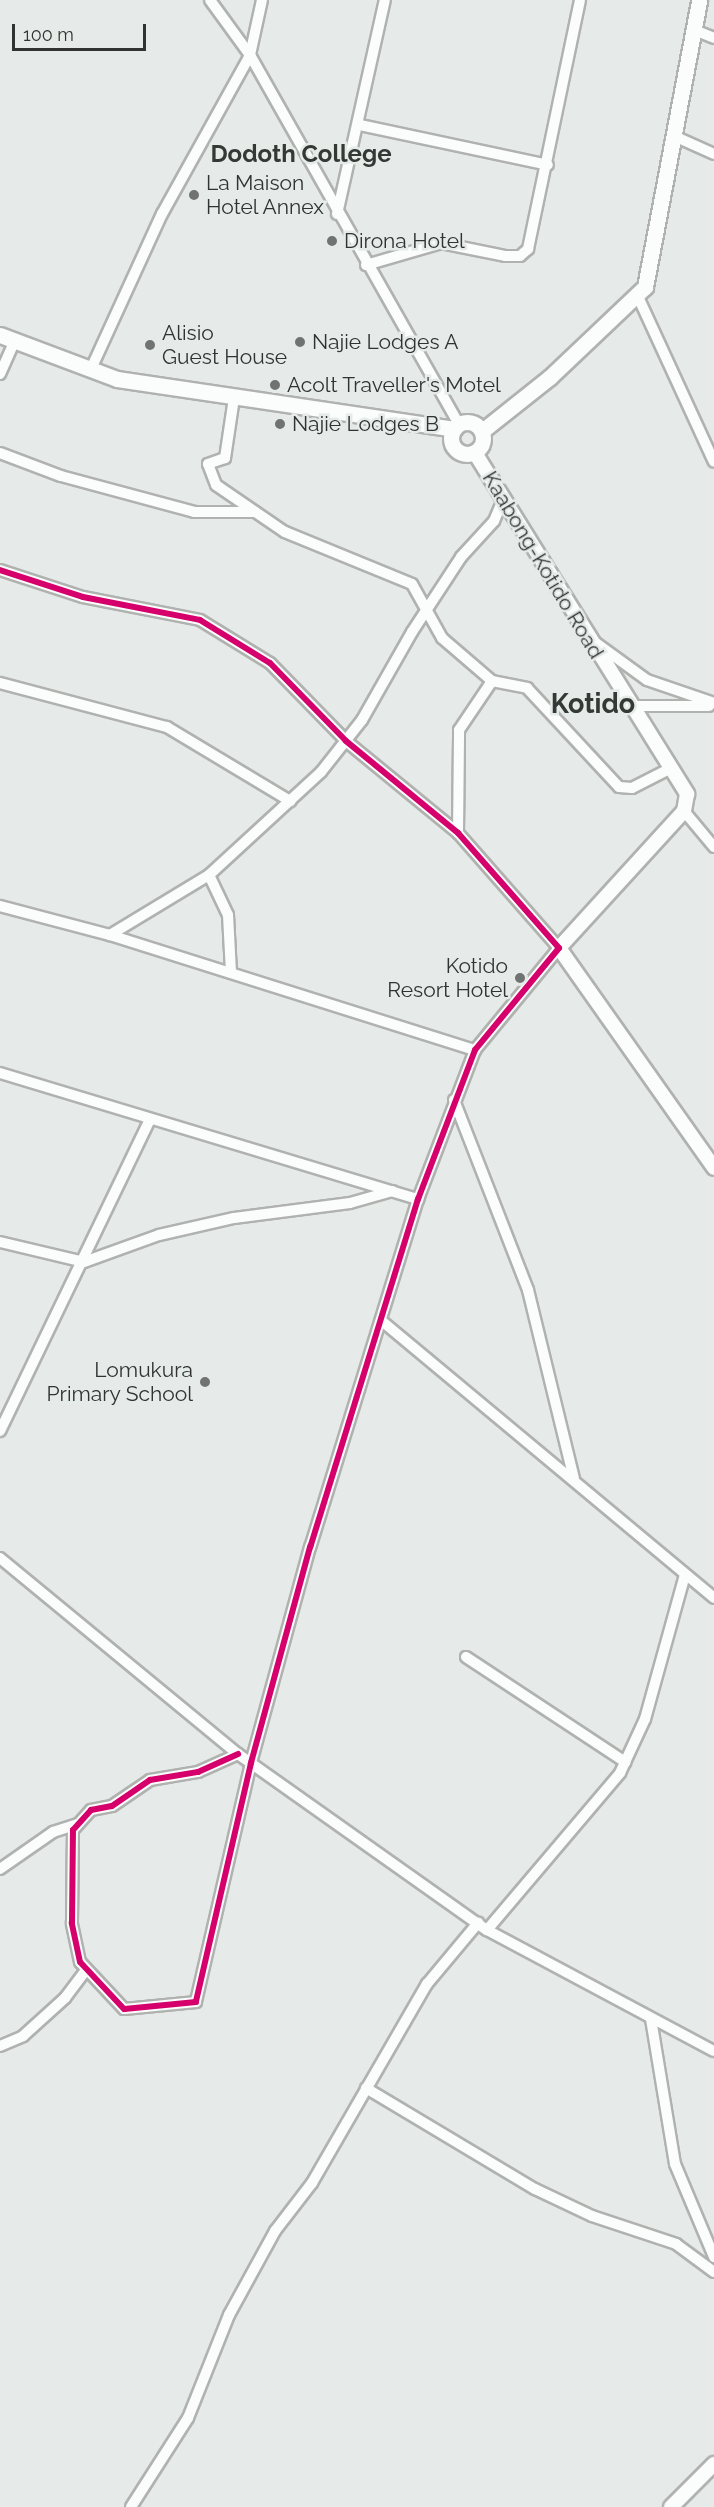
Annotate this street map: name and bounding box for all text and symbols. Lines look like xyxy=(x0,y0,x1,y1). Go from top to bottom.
scale bar xyxy=(15,12,148,50)
text: 100 m xyxy=(23,24,74,45)
district label: Dodoth College xyxy=(210,140,392,168)
place label: La Maison Hotel Annex xyxy=(206,170,325,220)
marker: La Maison Hotel Annex xyxy=(187,188,201,202)
place label: Dirona Hotel xyxy=(344,228,465,254)
marker: Dirona Hotel xyxy=(325,234,339,248)
place label: Alisio Guest House xyxy=(162,320,287,370)
place label: Najie Lodges A xyxy=(312,329,459,355)
marker: Najie Lodges A xyxy=(293,335,307,349)
marker: Alisio Guest House xyxy=(143,338,157,352)
place label: Acolt Traveller's Motel xyxy=(287,372,501,398)
marker: Acolt Traveller's Motel xyxy=(268,378,282,392)
place label: Najie Lodges B xyxy=(292,411,439,437)
marker: Najie Lodges B xyxy=(273,417,287,431)
street label: Kaabong-Kotido Road xyxy=(477,467,609,663)
district label: Kotido xyxy=(551,688,635,720)
place label: Kotido Resort Hotel xyxy=(387,953,508,1003)
marker: Kotido Resort Hotel xyxy=(513,971,527,985)
place label: Lomukura Primary School xyxy=(46,1357,193,1407)
marker: Lomukura Primary School xyxy=(198,1375,212,1389)

